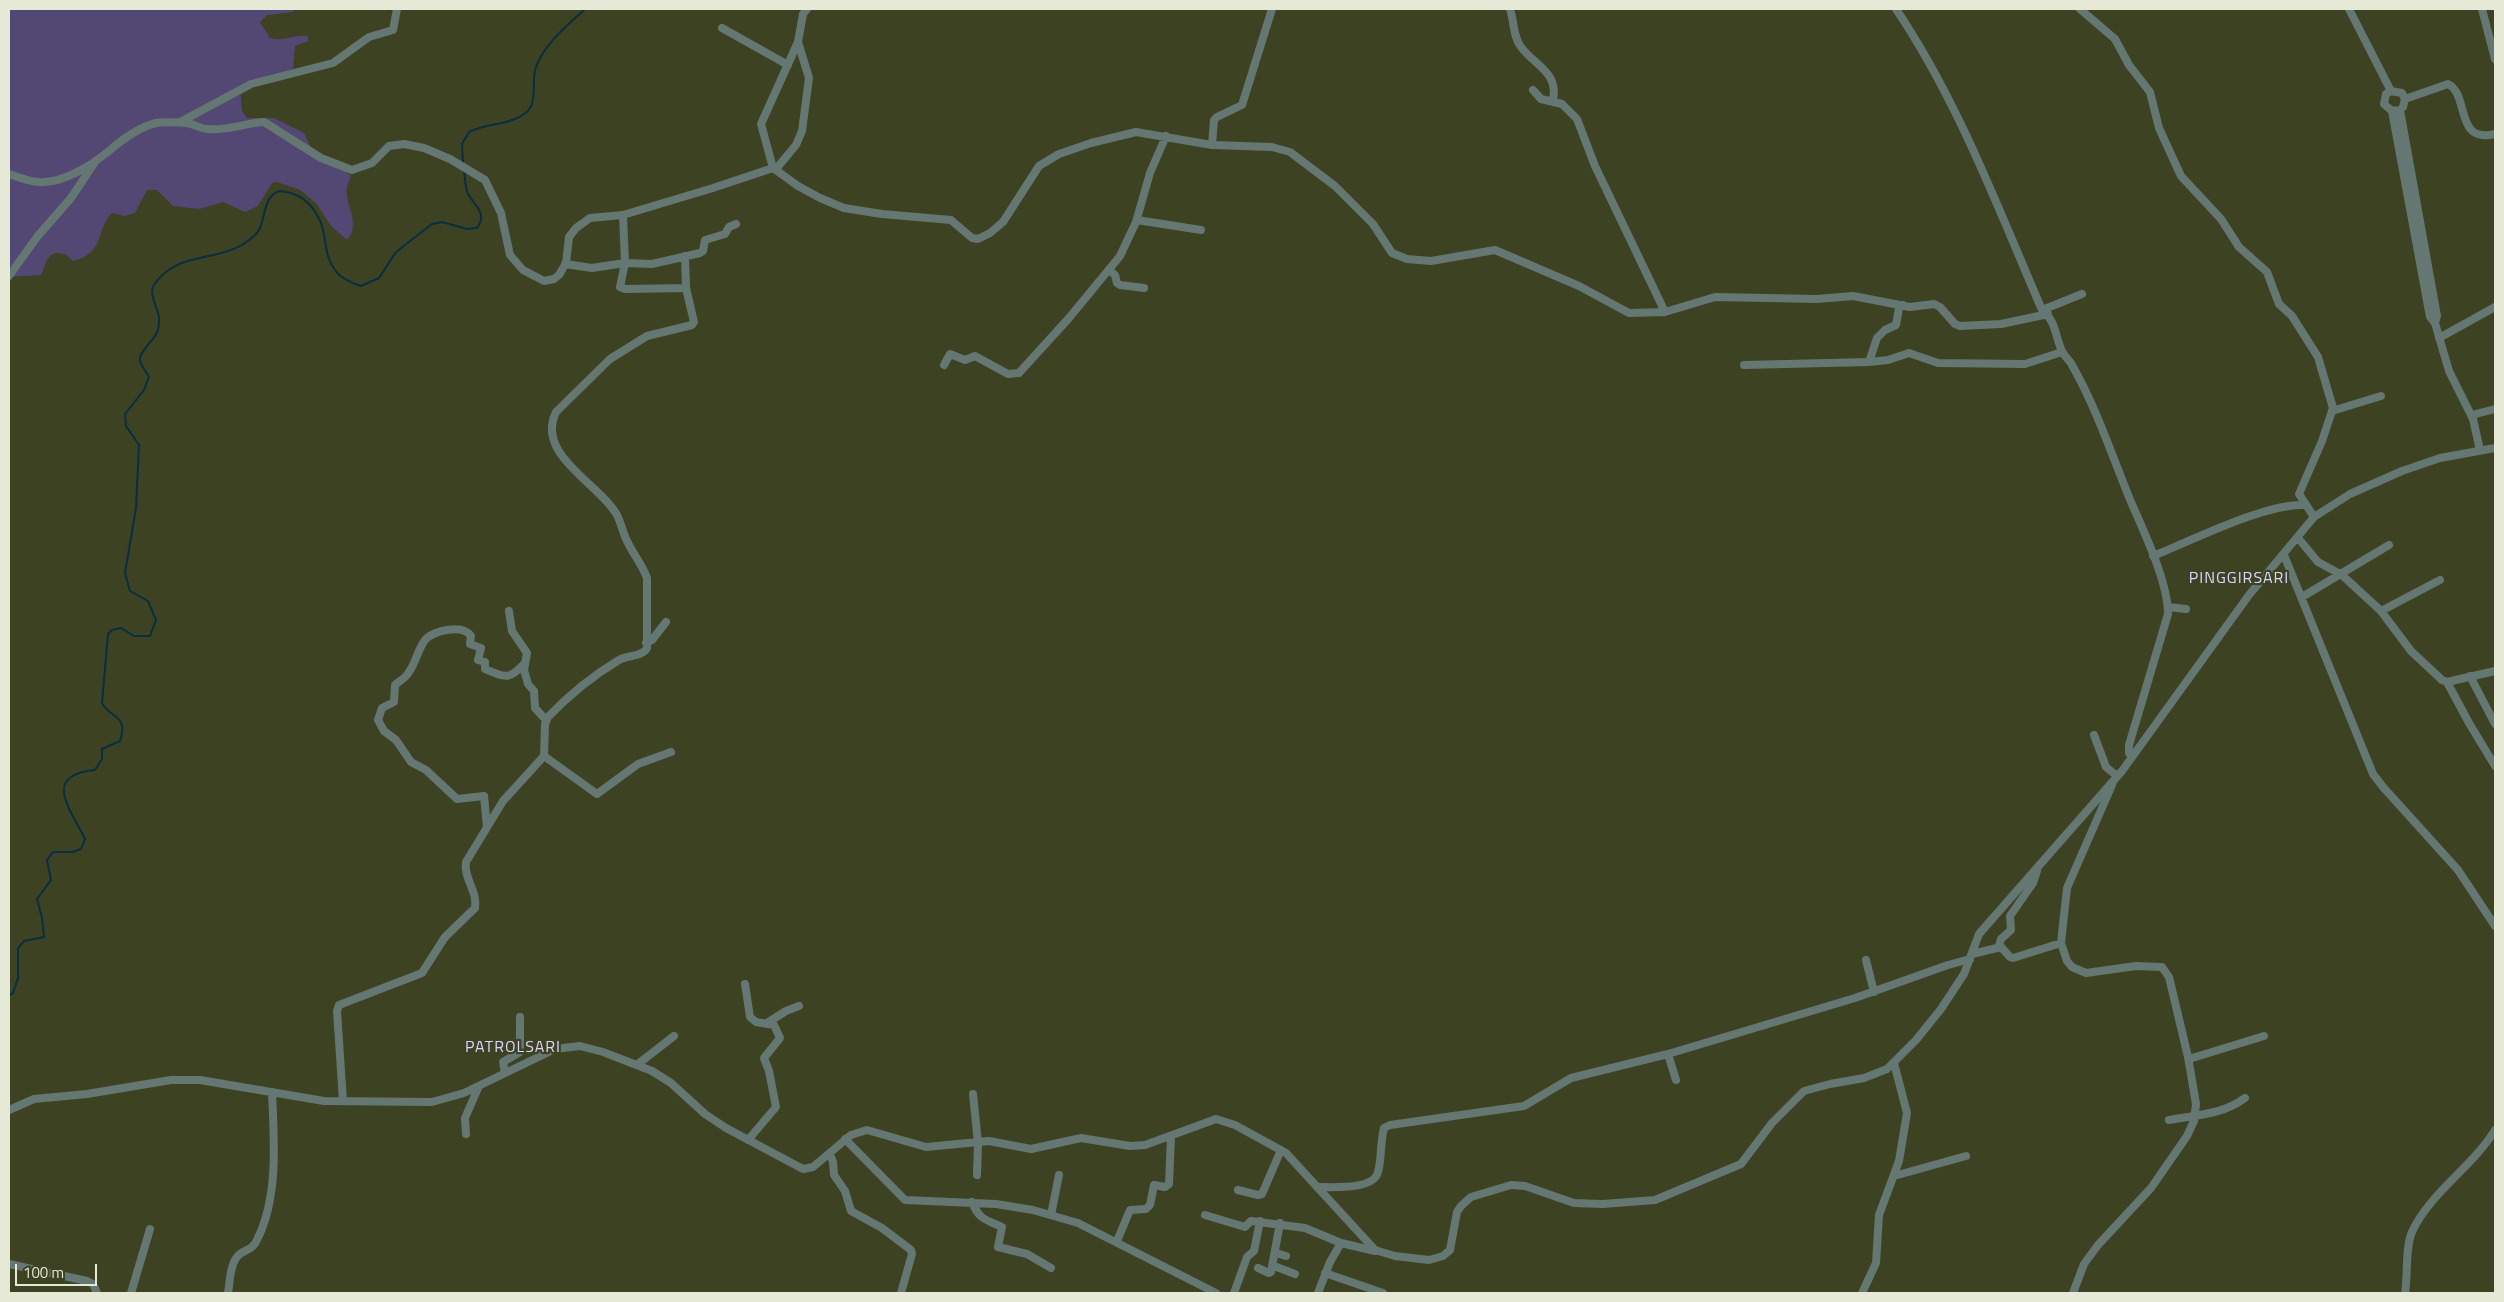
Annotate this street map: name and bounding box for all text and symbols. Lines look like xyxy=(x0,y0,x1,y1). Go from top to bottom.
district label: PINGGIRSARI xyxy=(2187,569,2291,589)
district label: PATROLSARI xyxy=(464,1038,562,1058)
scale bar xyxy=(18,1254,100,1286)
text: 100 m xyxy=(23,1261,64,1284)

